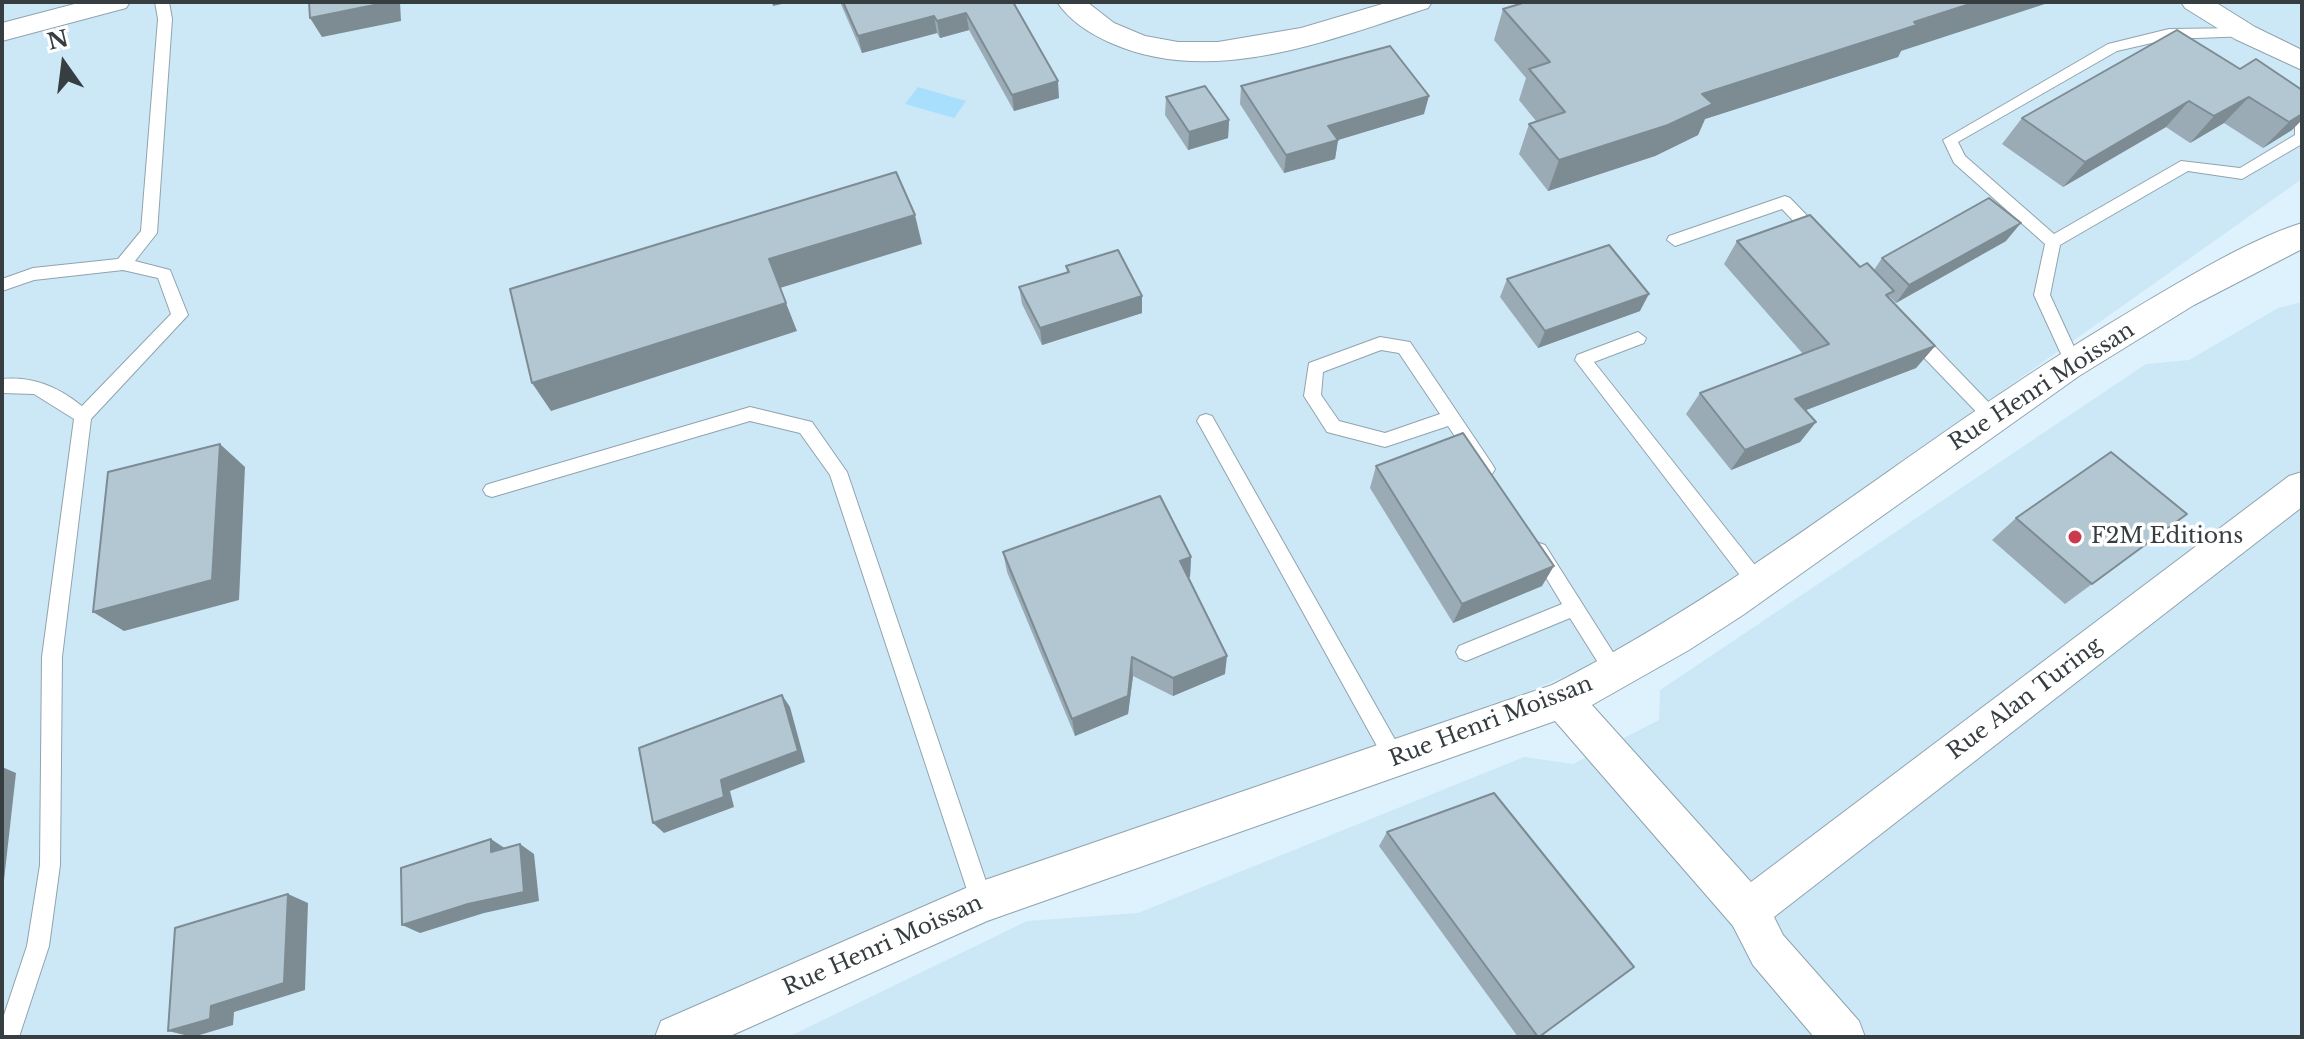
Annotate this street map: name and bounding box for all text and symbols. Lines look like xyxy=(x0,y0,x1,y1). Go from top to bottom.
north arrow xyxy=(24,24,104,104)
text: N xyxy=(45,25,71,56)
street label: Rue Henri Moissan xyxy=(1944,317,2140,457)
place label: F2M Editions xyxy=(2091,524,2243,550)
marker: F2M Editions xyxy=(2066,528,2084,546)
street label: Rue Alan Turing xyxy=(1943,632,2107,766)
street label: Rue Henri Moissan xyxy=(1386,671,1596,773)
street label: Rue Henri Moissan xyxy=(779,890,987,1002)

